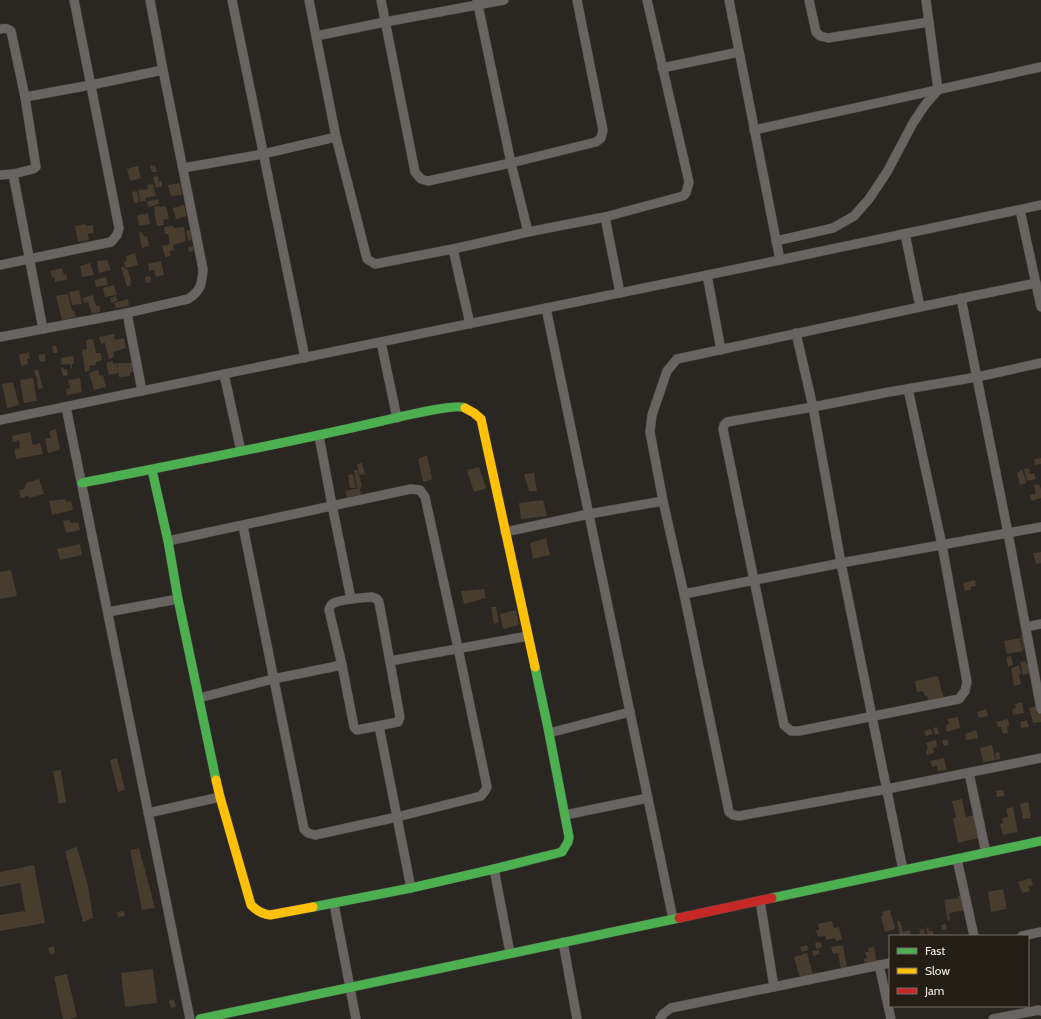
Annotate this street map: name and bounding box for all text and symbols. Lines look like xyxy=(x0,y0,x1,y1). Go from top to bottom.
legend xyxy=(889,935,1029,1007)
text: Fast xyxy=(925,943,945,958)
text: Slow xyxy=(925,963,950,978)
text: Jam xyxy=(924,983,944,998)

